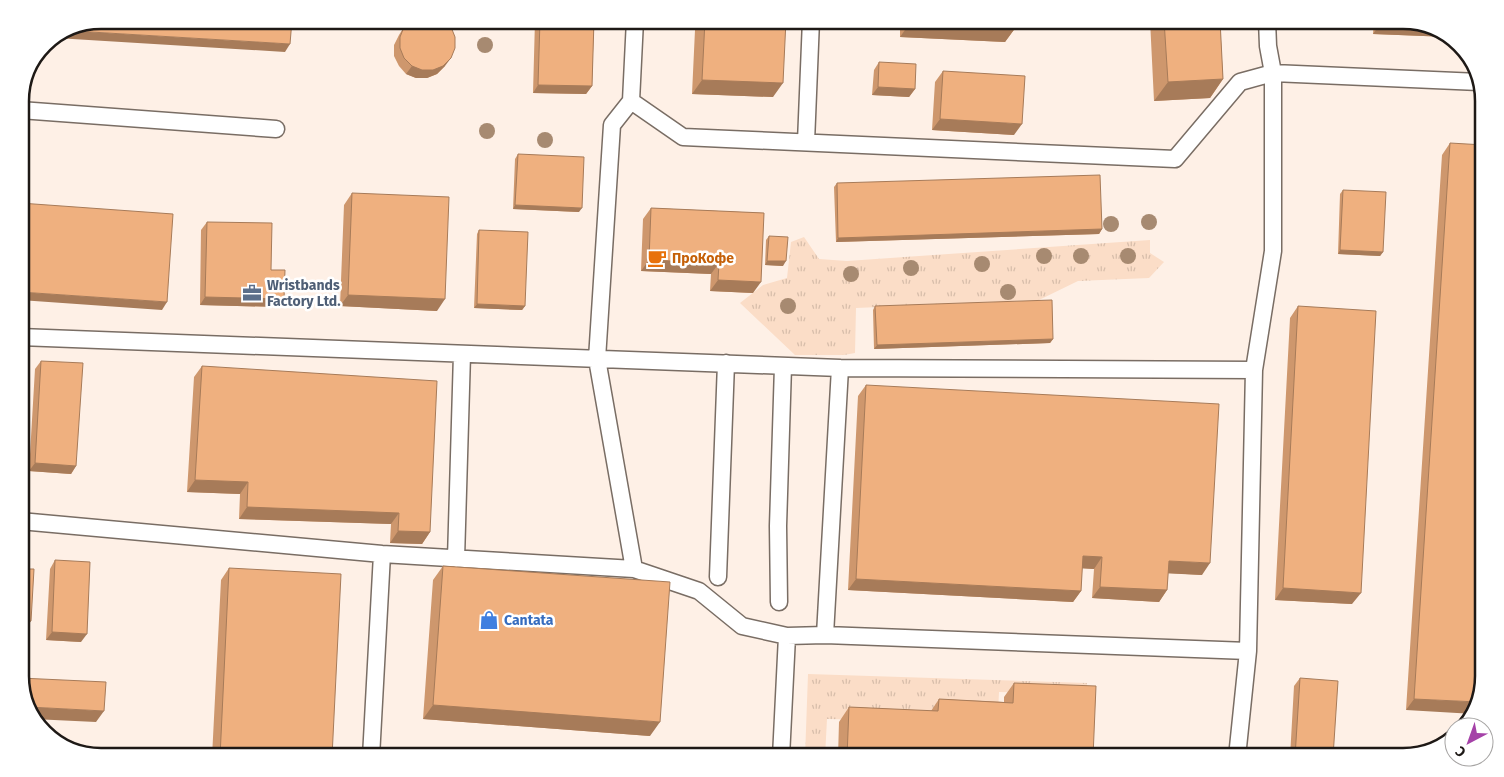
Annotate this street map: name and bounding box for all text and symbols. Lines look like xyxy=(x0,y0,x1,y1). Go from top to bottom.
cafe icon: ПроКофе xyxy=(646,247,668,269)
place label: ПроКофе xyxy=(672,250,734,267)
place label: Wristbands Factory Ltd. xyxy=(267,277,341,310)
office icon: Wristbands Factory Ltd. xyxy=(241,282,263,304)
shop icon: Cantata xyxy=(478,609,500,631)
place label: Cantata xyxy=(504,612,554,629)
north arrow xyxy=(1444,717,1494,767)
text: С xyxy=(1452,742,1469,760)

